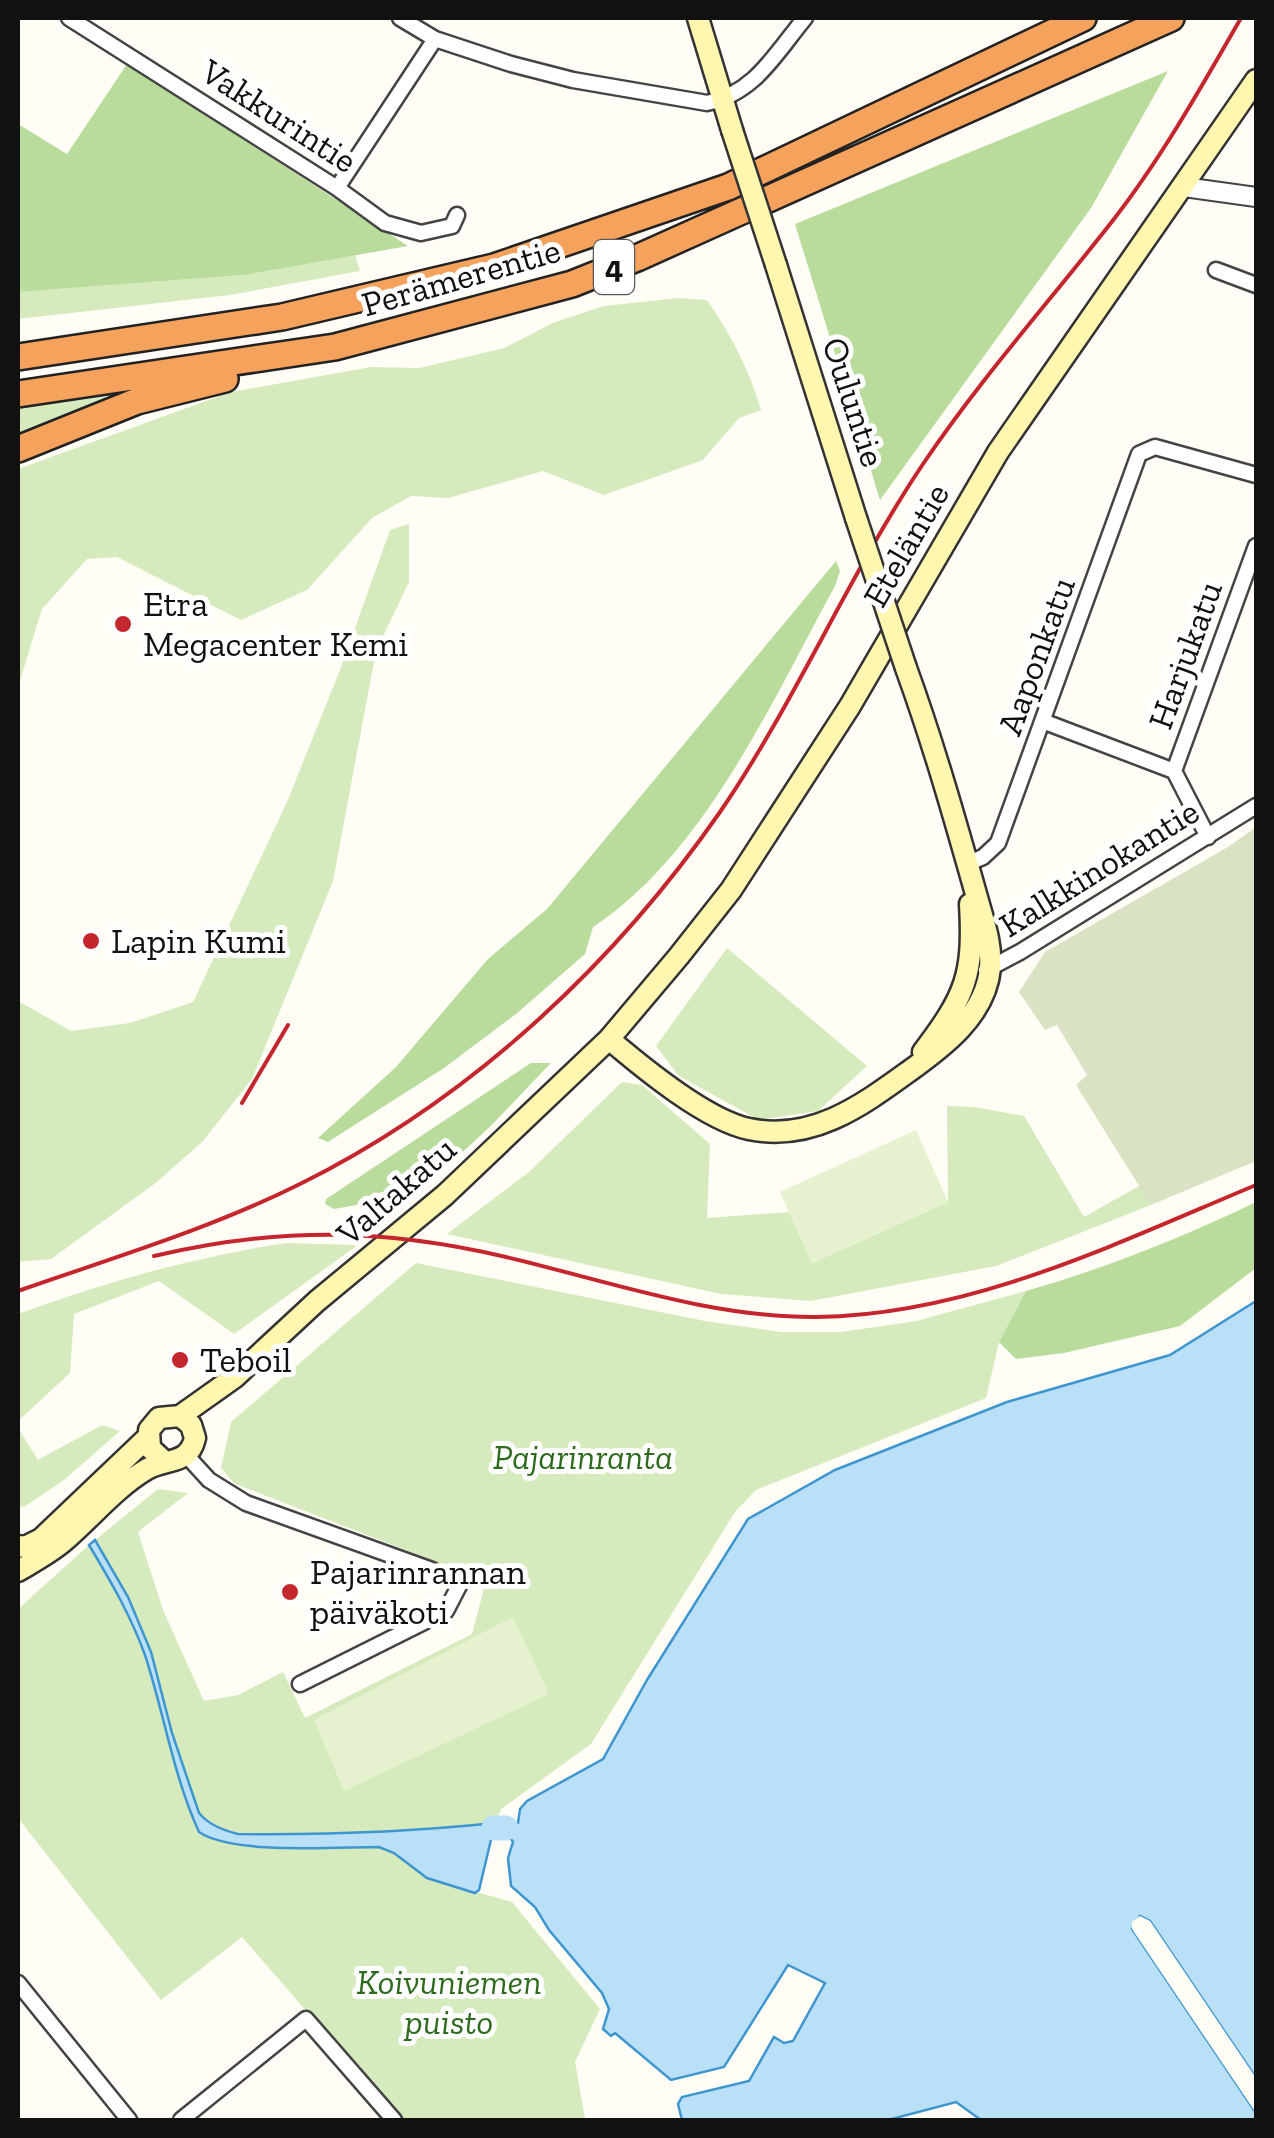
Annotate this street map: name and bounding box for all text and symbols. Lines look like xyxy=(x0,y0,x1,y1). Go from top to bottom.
street label: Vakkurintie xyxy=(192,50,365,182)
street label: Perämerentie xyxy=(357,229,565,325)
road number: 4 xyxy=(594,240,634,294)
street label: Ouluntie xyxy=(813,332,895,472)
street label: Eteläntie xyxy=(854,476,958,614)
street label: Aaponkatu xyxy=(988,571,1084,741)
street label: Harjukatu xyxy=(1139,575,1231,734)
place label: Etra Megacenter Kemi xyxy=(143,583,408,665)
marker: Etra Megacenter Kemi xyxy=(112,613,134,635)
street label: Kalkkinokantie xyxy=(991,790,1207,946)
place label: Lapin Kumi xyxy=(111,920,286,962)
marker: Lapin Kumi xyxy=(80,930,102,952)
street label: Valtakatu xyxy=(327,1128,465,1255)
place label: Teboil xyxy=(200,1339,292,1381)
marker: Teboil xyxy=(169,1349,191,1371)
park label: Pajarinranta xyxy=(493,1436,673,1478)
place label: Pajarinrannan päiväkoti xyxy=(310,1551,526,1633)
marker: Pajarinrannan päiväkoti xyxy=(279,1581,301,1603)
park label: Koivuniemen puisto xyxy=(357,1961,541,2043)

